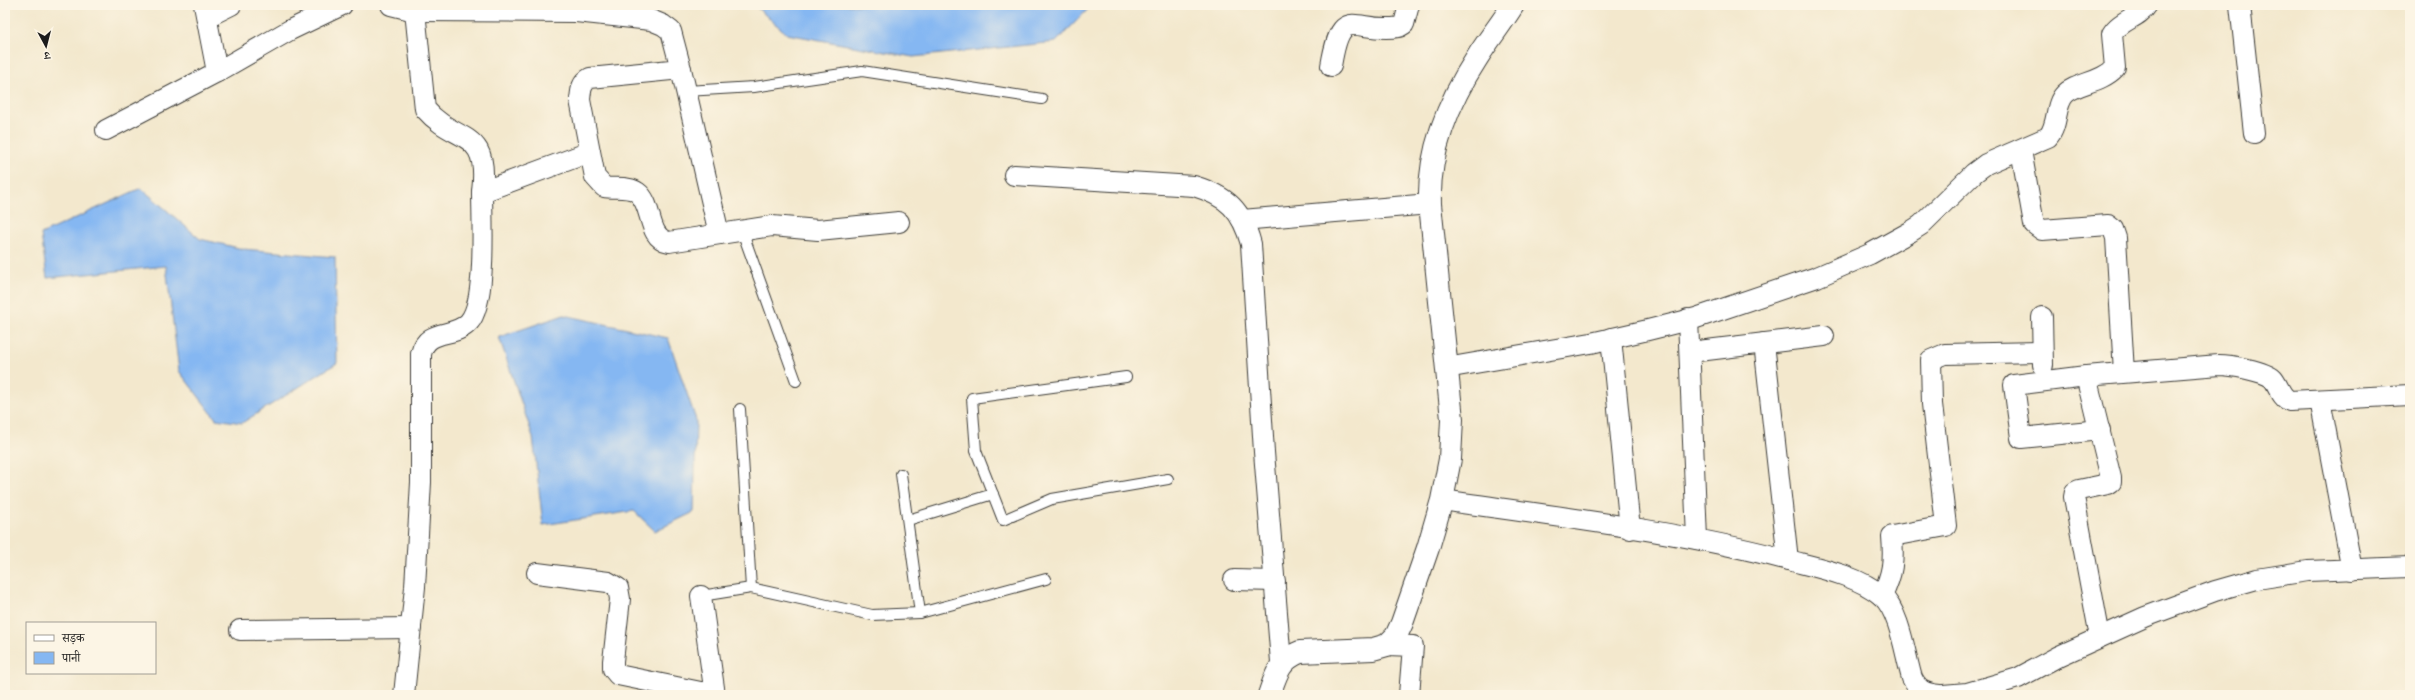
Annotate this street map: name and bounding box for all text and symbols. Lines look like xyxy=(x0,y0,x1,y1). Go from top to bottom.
north arrow xyxy=(26,26,66,66)
text: उ xyxy=(42,49,52,62)
legend xyxy=(26,622,156,674)
text: सड़क xyxy=(61,631,86,645)
text: पानी xyxy=(61,650,81,665)

